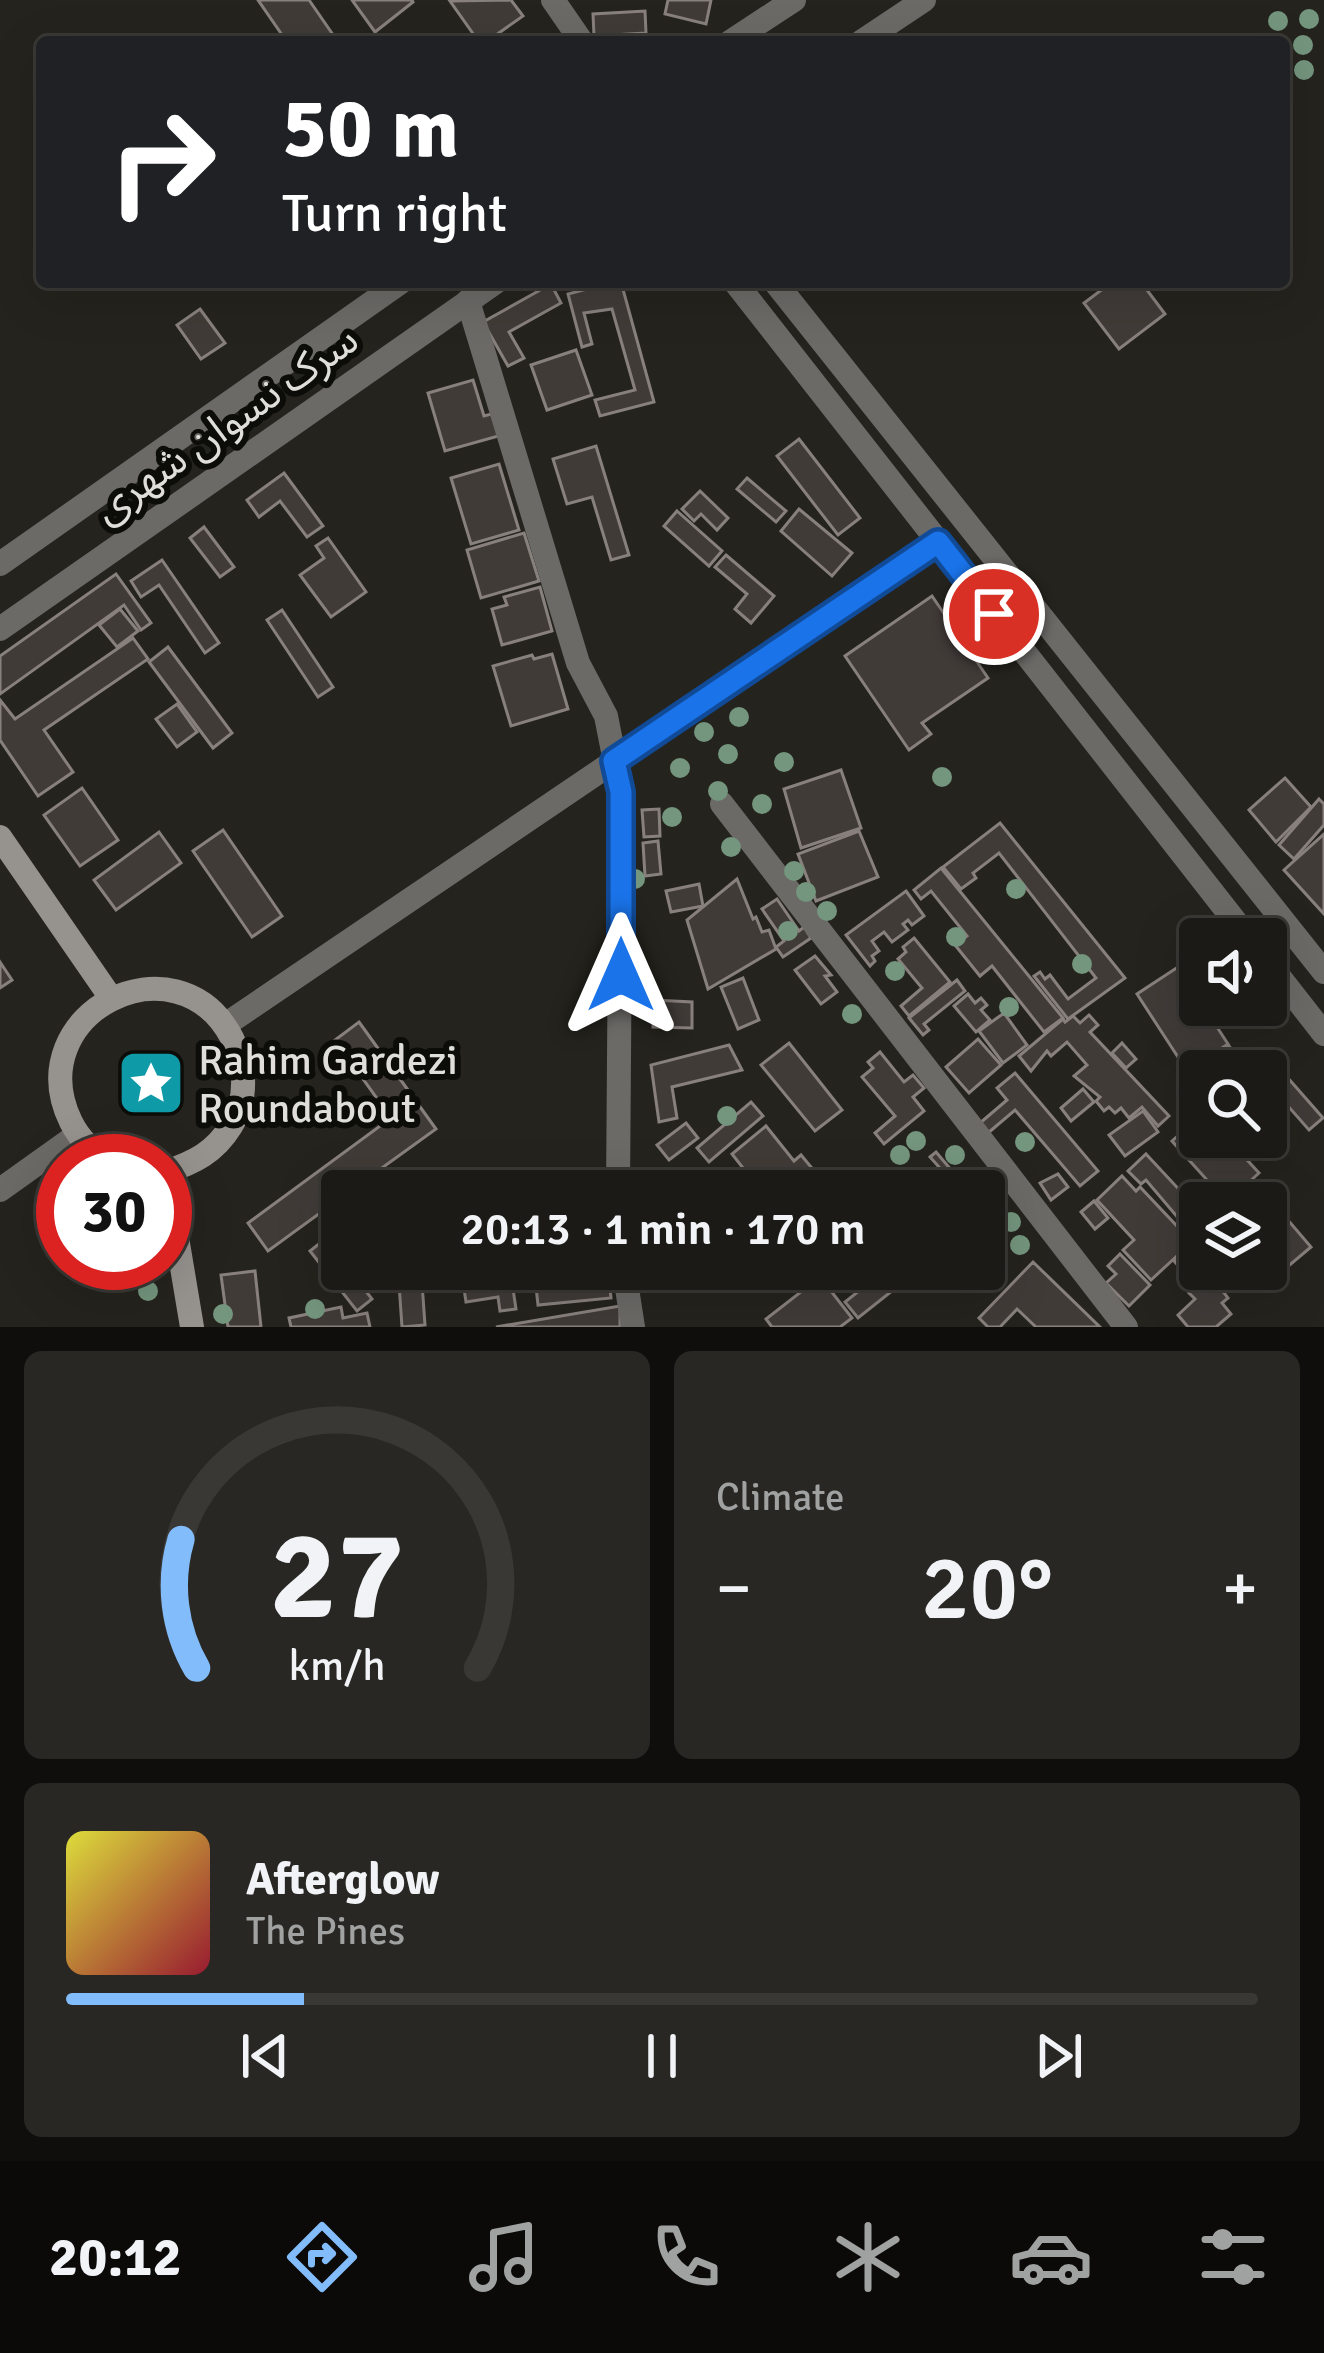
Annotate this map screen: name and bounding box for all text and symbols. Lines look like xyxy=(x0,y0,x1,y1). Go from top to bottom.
text: 50 m xyxy=(282,77,459,181)
icon: right xyxy=(84,84,240,240)
text: Turn right xyxy=(282,180,507,247)
street label: سرک نسوان شهری xyxy=(84,314,368,534)
pin xyxy=(943,563,1045,665)
icon: arrive xyxy=(961,581,1027,647)
position arrow xyxy=(558,912,684,1038)
map controls xyxy=(1179,918,1287,1290)
button: sound xyxy=(1179,918,1287,1026)
place label: Rahim Gardezi Roundabout xyxy=(198,1035,458,1134)
place icon: Rahim Gardezi Roundabout xyxy=(116,1048,186,1118)
button: search xyxy=(1179,1050,1287,1158)
speed limit sign: 30 xyxy=(36,1134,192,1290)
button: layers xyxy=(1179,1182,1287,1290)
text: 20:13 · 1 min · 170 m xyxy=(461,1202,865,1257)
text: Climate xyxy=(716,1473,845,1521)
text: 27 xyxy=(270,1500,404,1653)
text: 20° xyxy=(921,1533,1053,1644)
text: − xyxy=(716,1548,752,1629)
text: + xyxy=(1222,1548,1258,1629)
text: km/h xyxy=(288,1640,386,1693)
text: Afterglow xyxy=(246,1852,439,1907)
text: The Pines xyxy=(246,1907,405,1955)
icon: previous xyxy=(232,2023,298,2089)
icon: pause xyxy=(629,2023,695,2089)
icon: next xyxy=(1026,2023,1092,2089)
icon: directions xyxy=(280,2215,364,2299)
icon: music xyxy=(462,2215,546,2299)
icon: phone xyxy=(644,2215,728,2299)
icon: climate xyxy=(826,2215,910,2299)
icon: car xyxy=(1009,2215,1093,2299)
icon: filters xyxy=(1191,2215,1275,2299)
text: 20:12 xyxy=(49,2224,182,2291)

